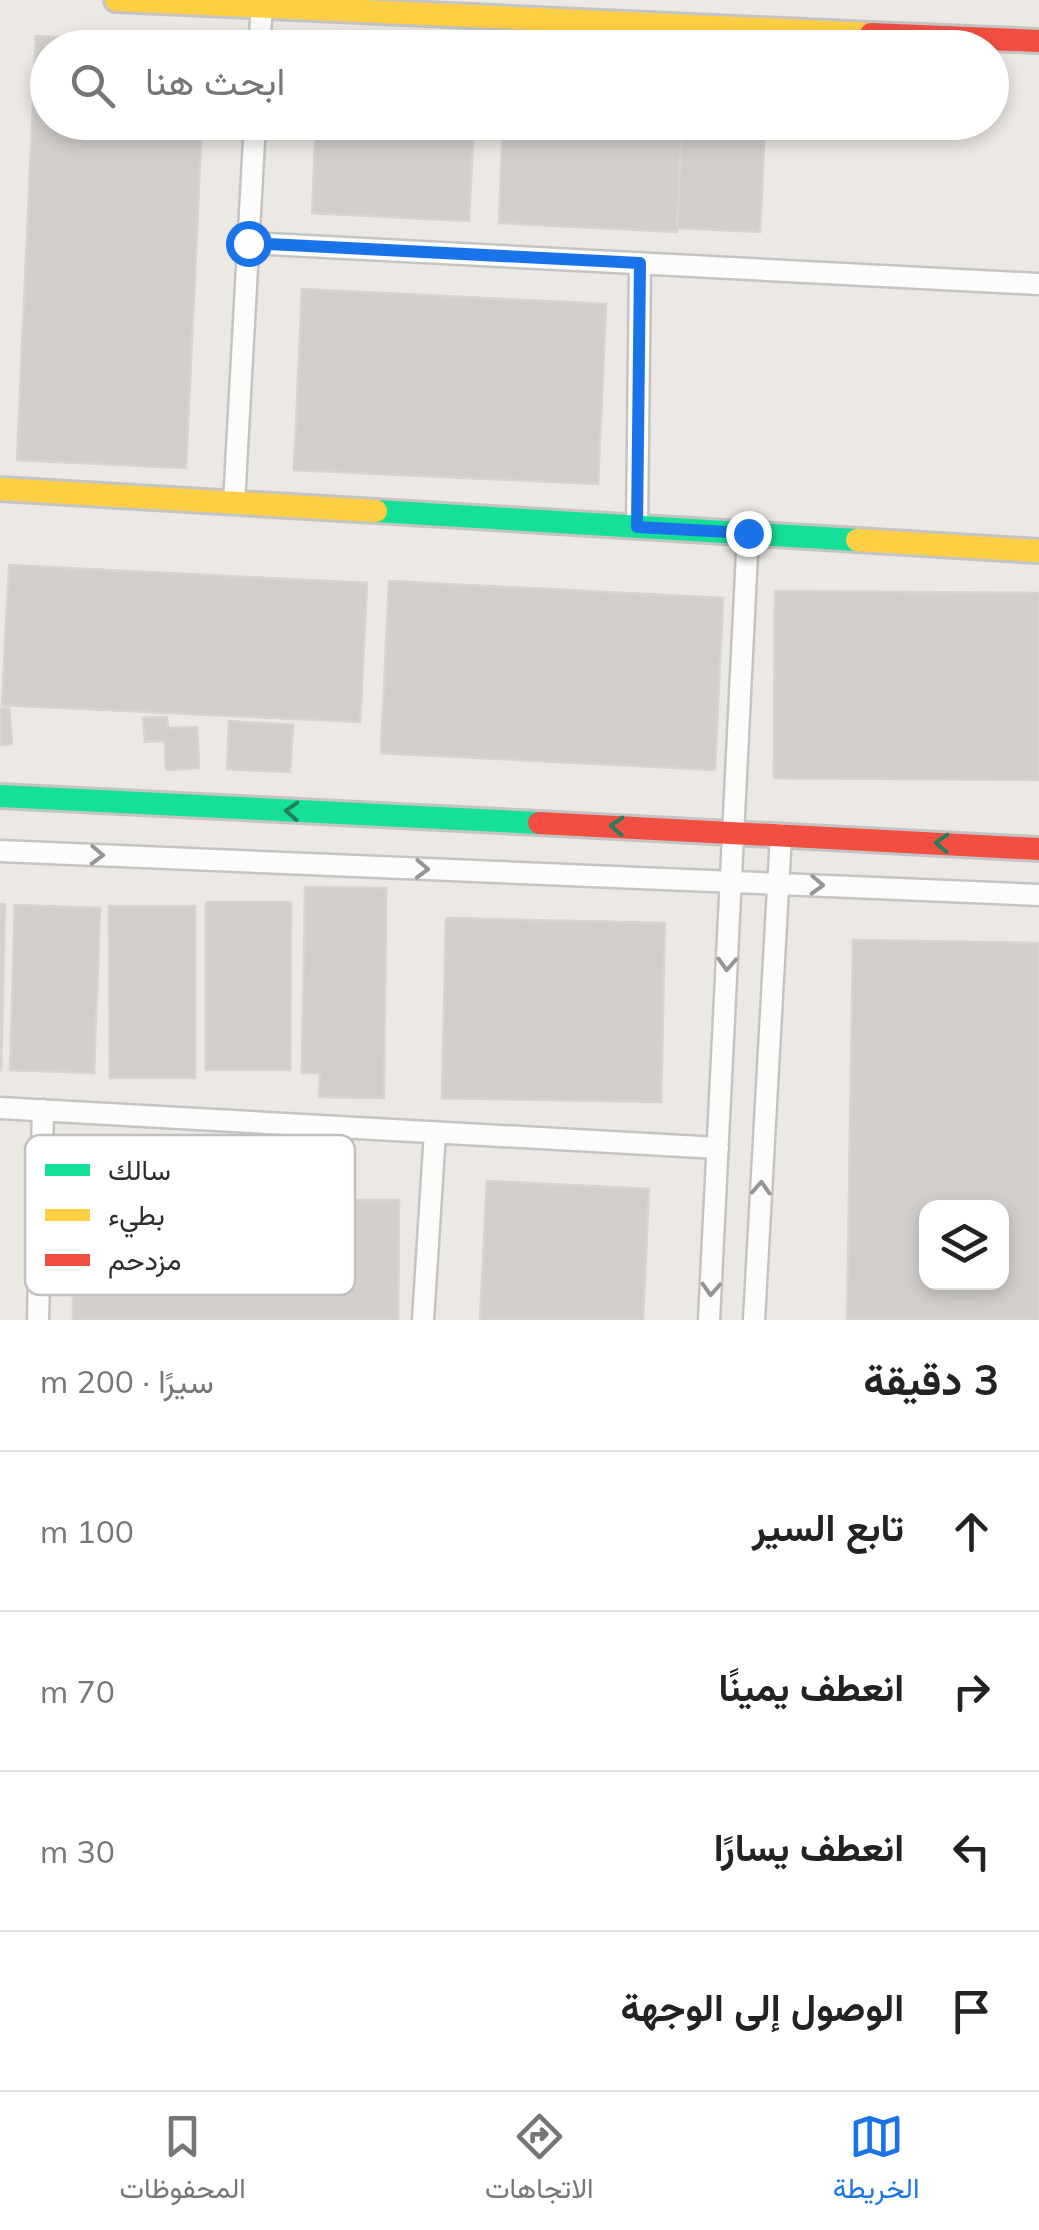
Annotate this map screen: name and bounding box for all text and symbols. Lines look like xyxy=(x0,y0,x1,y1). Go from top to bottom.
search box xyxy=(30,30,1009,140)
text: ابحث هنا xyxy=(145,57,285,105)
icon: search xyxy=(65,58,120,113)
route start xyxy=(226,221,272,267)
route end xyxy=(726,511,772,557)
one-way arrow xyxy=(284,800,300,821)
one-way arrow xyxy=(609,816,625,837)
one-way arrow xyxy=(933,833,949,854)
one-way arrow xyxy=(90,844,106,865)
one-way arrow xyxy=(415,858,431,879)
one-way arrow xyxy=(809,875,825,896)
one-way arrow xyxy=(717,957,738,973)
legend xyxy=(25,1135,355,1295)
text: سالك xyxy=(108,1152,171,1187)
one-way arrow xyxy=(750,1179,771,1195)
text: بطيء xyxy=(108,1197,165,1238)
map controls xyxy=(919,1200,1009,1290)
button: layers xyxy=(919,1200,1009,1290)
text: مزدحم xyxy=(108,1242,181,1279)
one-way arrow xyxy=(700,1281,721,1297)
text: 3 دقيقة xyxy=(863,1353,999,1406)
text: سيرًا · 200 m xyxy=(40,1361,214,1401)
text: تابع السير xyxy=(752,1503,904,1551)
icon: ahead xyxy=(944,1504,999,1559)
text: 100 m xyxy=(40,1511,134,1551)
text: انعطف يمينًا xyxy=(718,1663,904,1711)
icon: right xyxy=(944,1664,999,1719)
text: 70 m xyxy=(40,1671,115,1711)
text: انعطف يسارًا xyxy=(714,1823,904,1871)
icon: left xyxy=(944,1824,999,1879)
text: 30 m xyxy=(40,1831,115,1871)
text: الوصول إلى الوجهة xyxy=(620,1983,904,2031)
icon: arrive xyxy=(944,1984,999,2039)
tab: المحفوظات xyxy=(120,2109,246,2213)
tab: الاتجاهات xyxy=(485,2109,594,2213)
tab: الخريطة xyxy=(833,2109,919,2213)

